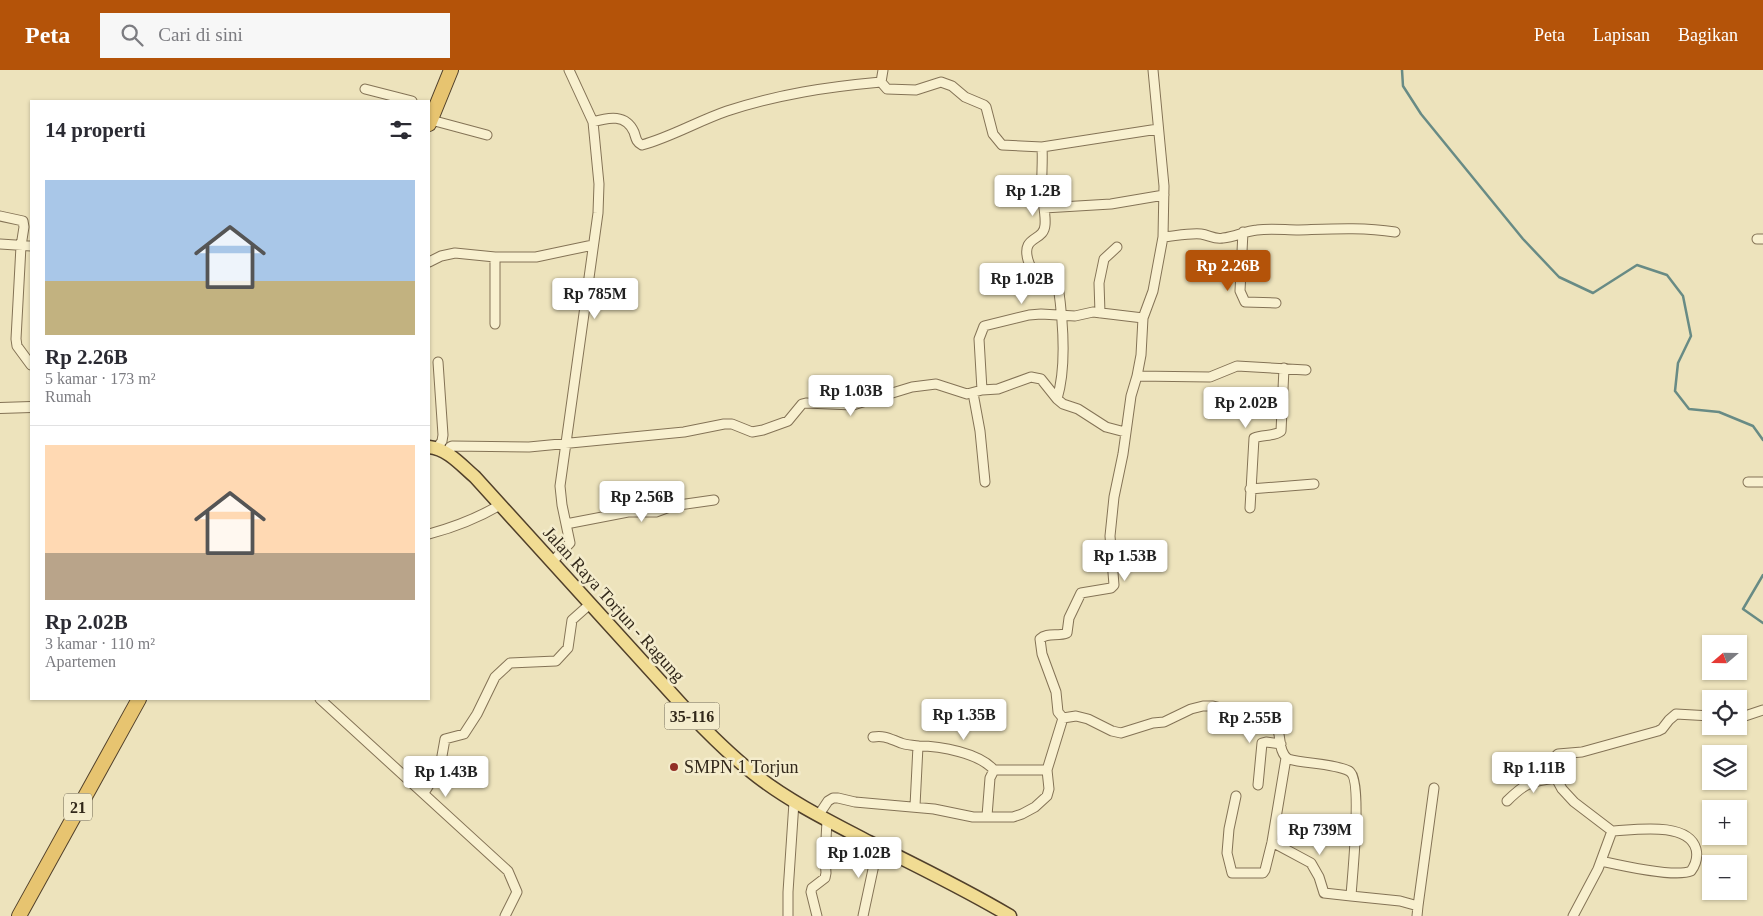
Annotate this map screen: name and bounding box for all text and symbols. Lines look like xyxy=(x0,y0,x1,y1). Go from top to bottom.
search box xyxy=(100,13,450,58)
icon: search xyxy=(118,21,146,49)
text: Peta xyxy=(25,22,70,48)
text: Cari di sini xyxy=(158,24,243,45)
text: Peta xyxy=(1534,25,1565,45)
text: Lapisan xyxy=(1593,25,1650,45)
text: Bagikan xyxy=(1678,25,1738,45)
icon: filters xyxy=(387,116,415,144)
text: 14 properti xyxy=(45,118,146,142)
pin: Rp 1.2B xyxy=(987,174,1079,217)
text: Rp 1.2B xyxy=(1005,182,1061,199)
icon: home xyxy=(185,212,275,302)
pin: Rp 2.26B xyxy=(1176,250,1280,292)
text: Rp 2.26B xyxy=(1196,257,1260,274)
pin: Rp 1.02B xyxy=(970,262,1074,305)
text: Rp 1.02B xyxy=(990,270,1054,287)
pin: Rp 785M xyxy=(549,278,641,320)
text: Rp 785M xyxy=(563,285,627,302)
text: Rp 2.26B xyxy=(45,345,128,369)
text: 5 kamar · 173 m² xyxy=(45,370,156,387)
pin: Rp 1.03B xyxy=(799,374,903,417)
text: Rp 1.03B xyxy=(819,382,883,399)
pin: Rp 2.02B xyxy=(1194,386,1298,429)
text: Rumah xyxy=(45,388,91,405)
text: Rp 2.02B xyxy=(1214,394,1278,411)
icon: home xyxy=(185,478,275,568)
pin: Rp 2.56B xyxy=(590,480,694,523)
text: Rp 2.56B xyxy=(610,488,674,505)
street label: Jalan Raya Torjun - Ragung xyxy=(539,522,689,686)
pin: Rp 1.53B xyxy=(1073,540,1177,582)
text: Rp 1.53B xyxy=(1093,547,1157,564)
text: Rp 2.02B xyxy=(45,610,128,634)
text: 3 kamar · 110 m² xyxy=(45,635,155,652)
north arrow xyxy=(1702,635,1748,680)
map controls xyxy=(1702,635,1747,900)
text: Apartemen xyxy=(45,653,116,670)
button: locate xyxy=(1702,690,1747,735)
pin: Rp 1.35B xyxy=(912,698,1016,741)
road number: 35-116 xyxy=(664,702,720,729)
pin: Rp 2.55B xyxy=(1198,702,1302,744)
text: Rp 1.35B xyxy=(932,706,996,723)
text: Rp 2.55B xyxy=(1218,709,1282,726)
button: layers xyxy=(1702,745,1747,790)
pin: Rp 1.11B xyxy=(1482,752,1586,794)
pin: Rp 1.43B xyxy=(394,756,498,798)
place label: SMPN 1 Torjun xyxy=(684,757,798,777)
text: Rp 1.11B xyxy=(1503,759,1565,776)
marker: SMPN 1 Torjun xyxy=(668,761,680,773)
text: Rp 1.43B xyxy=(414,763,478,780)
road number: 21 xyxy=(64,794,92,820)
button: + xyxy=(1702,800,1747,845)
pin: Rp 739M xyxy=(1274,814,1366,856)
text: Rp 739M xyxy=(1288,821,1352,838)
pin: Rp 1.02B xyxy=(807,836,911,879)
text: Rp 1.02B xyxy=(827,844,891,861)
button: − xyxy=(1702,855,1747,900)

